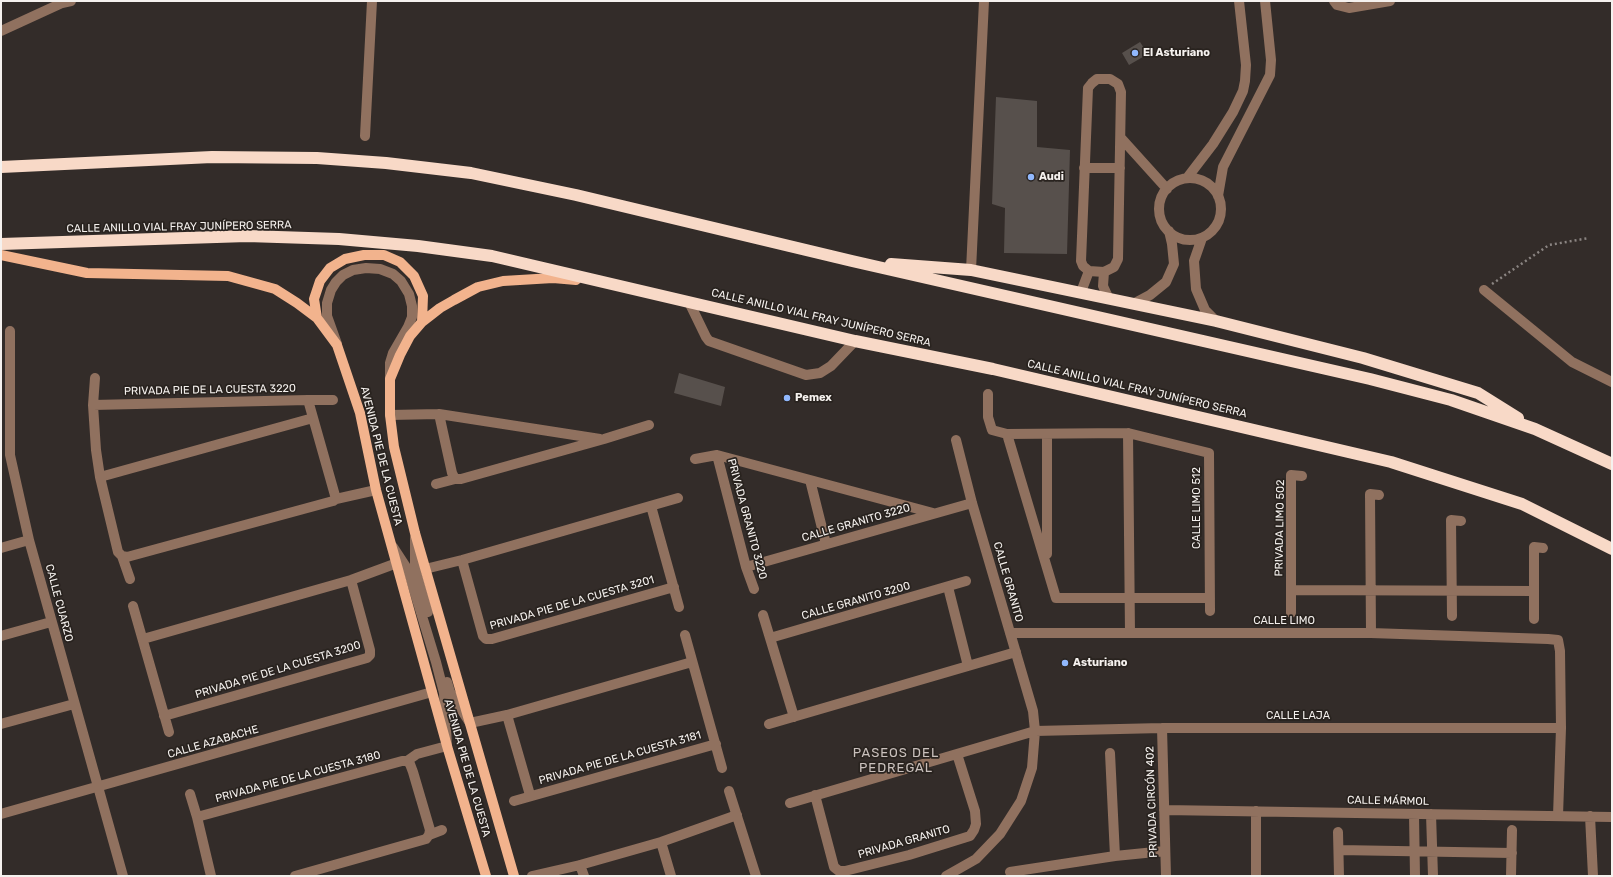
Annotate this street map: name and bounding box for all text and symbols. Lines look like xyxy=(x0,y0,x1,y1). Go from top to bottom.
place label: El Asturiano xyxy=(1143,46,1210,60)
marker: El Asturiano xyxy=(1130,48,1140,58)
place label: Audi xyxy=(1039,170,1064,184)
marker: Audi xyxy=(1026,172,1036,182)
street label: CALLE ANILLO VIAL FRAY JUNÍPERO SERRA xyxy=(66,218,292,236)
street label: CALLE ANILLO VIAL FRAY JUNÍPERO SERRA xyxy=(710,286,932,350)
street label: CALLE ANILLO VIAL FRAY JUNÍPERO SERRA xyxy=(1026,357,1248,421)
street label: PRIVADA PIE DE LA CUESTA 3220 xyxy=(124,382,296,398)
street label: AVENIDA PIE DE LA CUESTA xyxy=(357,385,405,527)
place label: Pemex xyxy=(795,391,832,405)
marker: Pemex xyxy=(782,393,792,403)
street label: PRIVADA GRANITO 3220 xyxy=(725,457,769,581)
street label: CALLE LIMO 512 xyxy=(1190,467,1204,549)
street label: PRIVADA LIMO 502 xyxy=(1273,479,1287,577)
street label: CALLE GRANITO 3220 xyxy=(800,501,912,545)
street label: CALLE GRANITO xyxy=(990,540,1026,624)
street label: CALLE CUARZO xyxy=(42,563,76,643)
street label: PRIVADA PIE DE LA CUESTA 3201 xyxy=(488,573,656,633)
street label: CALLE GRANITO 3200 xyxy=(800,579,912,623)
street label: CALLE LIMO xyxy=(1253,614,1315,628)
street label: PRIVADA PIE DE LA CUESTA 3200 xyxy=(194,638,362,702)
place label: Asturiano xyxy=(1073,656,1128,670)
marker: Asturiano xyxy=(1060,658,1070,668)
street label: AVENIDA PIE DE LA CUESTA xyxy=(441,698,493,838)
street label: CALLE LAJA xyxy=(1266,709,1330,723)
street label: CALLE AZABACHE xyxy=(166,723,260,761)
street label: PRIVADA PIE DE LA CUESTA 3181 xyxy=(537,728,703,788)
district label: PASEOS DEL PEDREGAL xyxy=(853,745,939,776)
street label: PRIVADA CIRCÓN 402 xyxy=(1143,746,1161,858)
street label: PRIVADA PIE DE LA CUESTA 3180 xyxy=(214,749,382,805)
street label: CALLE MÁRMOL xyxy=(1347,794,1429,808)
street label: PRIVADA GRANITO xyxy=(856,823,952,861)

